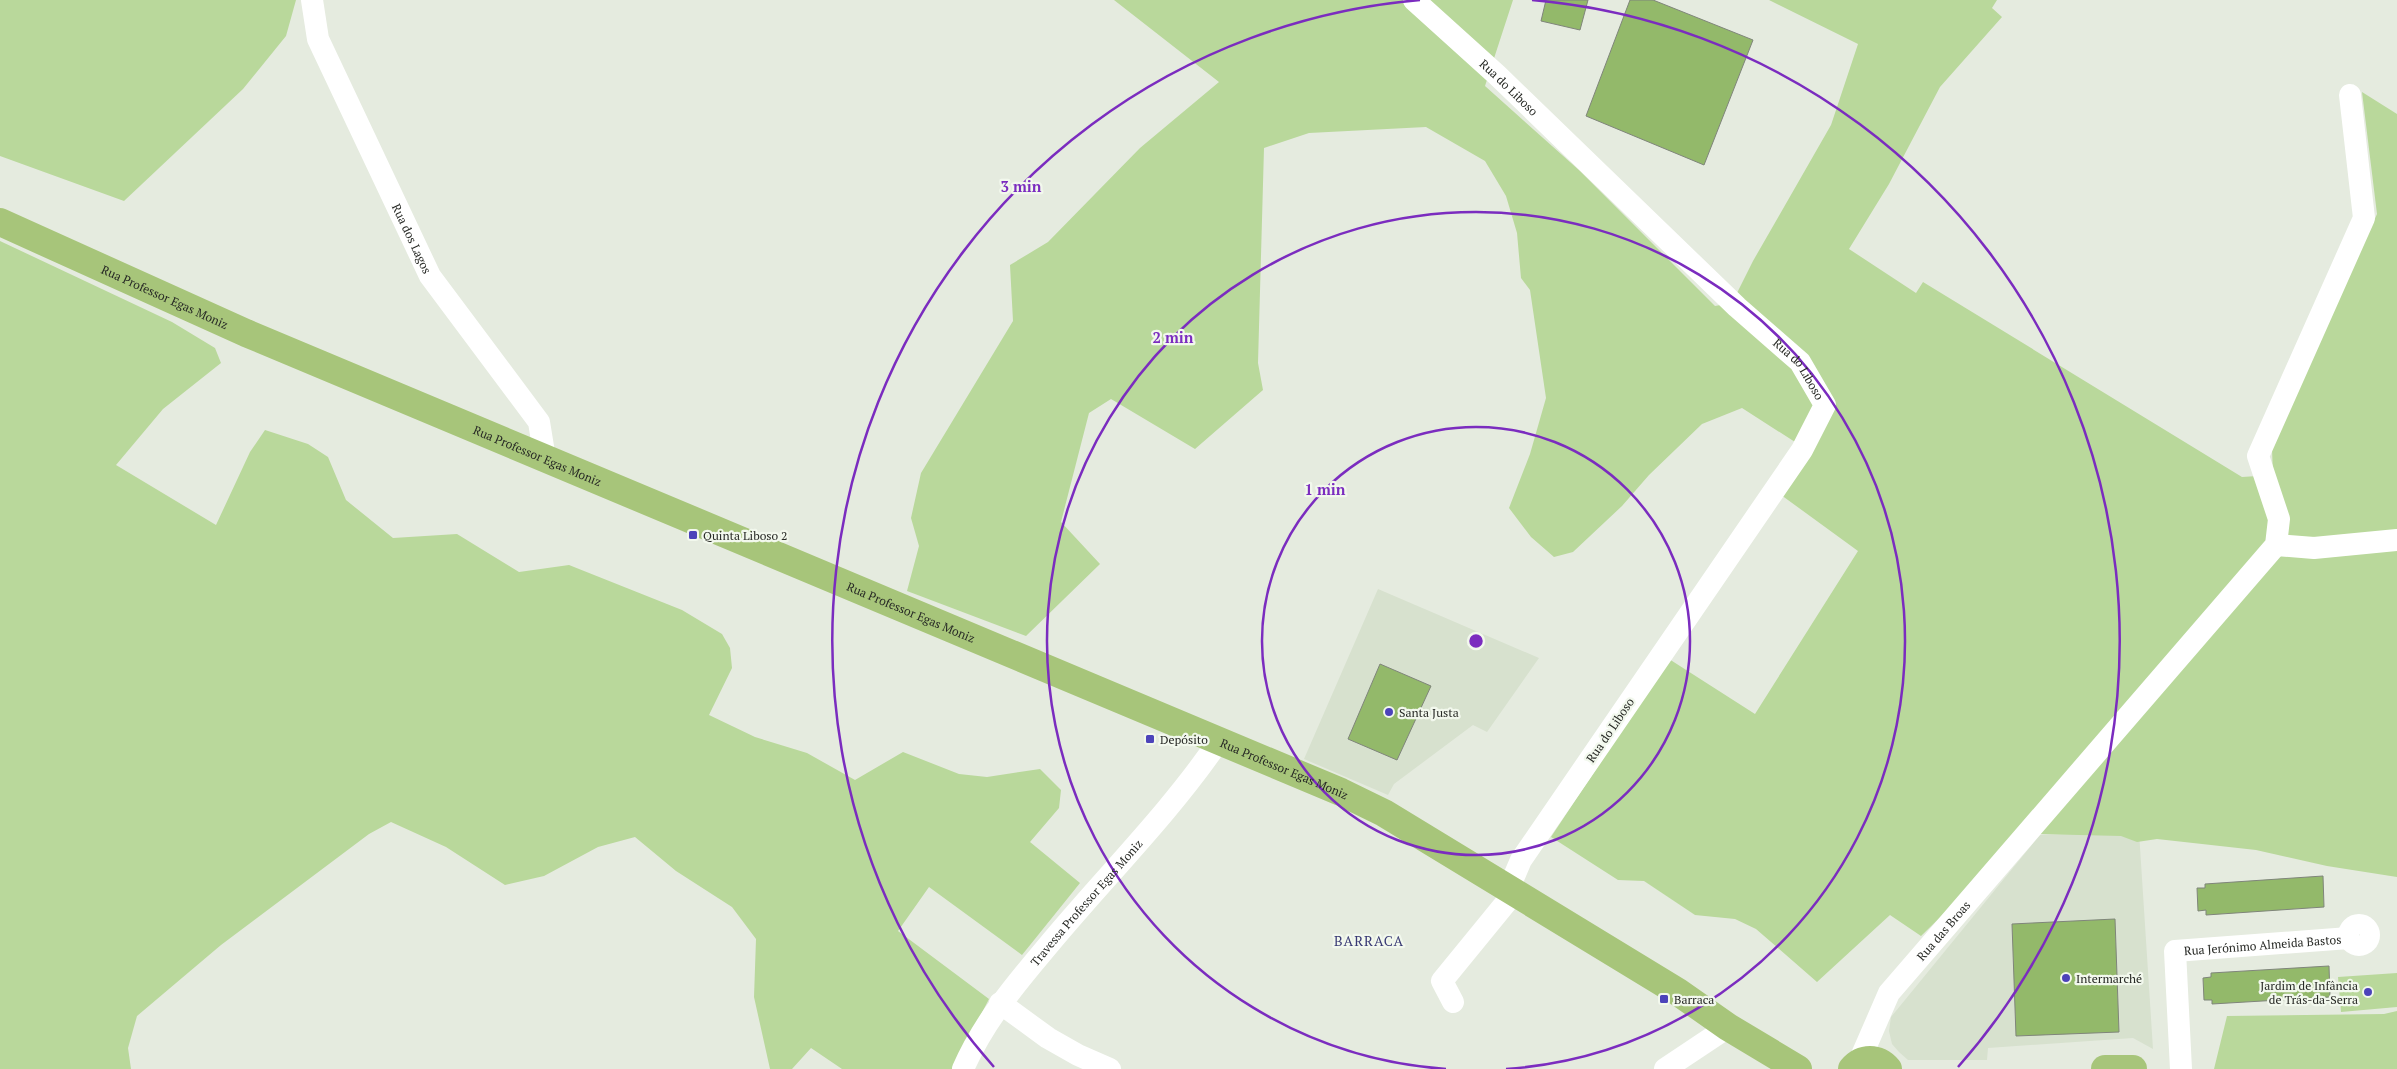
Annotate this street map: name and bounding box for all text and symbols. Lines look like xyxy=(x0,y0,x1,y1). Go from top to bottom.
street label: Rua do Liboso xyxy=(1477,56,1542,119)
text: 3 min xyxy=(1000,176,1042,196)
street label: Rua dos Lagos xyxy=(389,201,435,276)
street label: Rua Professor Egas Moniz xyxy=(99,261,231,332)
text: 2 min xyxy=(1152,327,1194,347)
street label: Rua do Liboso xyxy=(1770,335,1828,403)
street label: Rua Professor Egas Moniz xyxy=(471,422,604,489)
text: 1 min xyxy=(1304,479,1346,499)
place label: Quinta Liboso 2 xyxy=(703,528,787,543)
marker: Quinta Liboso 2 xyxy=(687,529,699,541)
street label: Rua Professor Egas Moniz xyxy=(845,578,978,645)
centre of rings xyxy=(1467,632,1485,650)
street label: Rua do Liboso xyxy=(1583,694,1637,765)
place label: Santa Justa xyxy=(1399,705,1459,720)
marker: Santa Justa xyxy=(1383,706,1395,718)
place label: Depósito xyxy=(1160,732,1208,747)
marker: Depósito xyxy=(1144,733,1156,745)
street label: Rua Professor Egas Moniz xyxy=(1218,735,1351,802)
street label: Travessa Professor Egas Moniz xyxy=(1027,836,1145,969)
street label: Rua das Broas xyxy=(1913,897,1973,963)
district label: BARRACA xyxy=(1334,931,1404,950)
street label: Rua Jerónimo Almeida Bastos xyxy=(2183,931,2342,958)
place label: Intermarché xyxy=(2076,971,2142,986)
marker: Intermarché xyxy=(2060,972,2072,984)
place label: Jardim de Infância de Trás-da-Serra xyxy=(2260,978,2358,1007)
marker: Jardim de Infância de Trás-da-Serra xyxy=(2362,986,2374,998)
place label: Barraca xyxy=(1674,992,1714,1007)
marker: Barraca xyxy=(1658,993,1670,1005)

